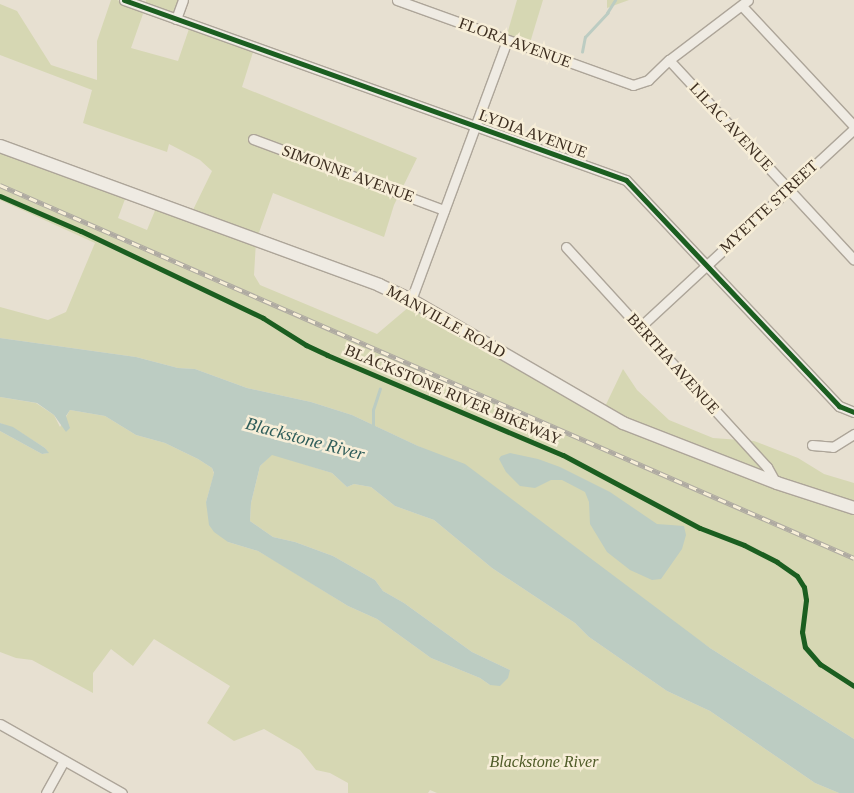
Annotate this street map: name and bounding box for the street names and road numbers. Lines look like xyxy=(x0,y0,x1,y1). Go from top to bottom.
street label: FLORA AVENUE xyxy=(455,13,575,73)
street label: LILAC AVENUE xyxy=(685,78,777,176)
street label: LYDIA AVENUE xyxy=(475,105,591,163)
street label: SIMONNE AVENUE xyxy=(279,141,417,207)
street label: MYETTE STREET xyxy=(716,156,822,258)
street label: MANVILLE ROAD xyxy=(383,281,509,363)
street label: BERTHA AVENUE xyxy=(622,309,724,419)
street label: BLACKSTONE RIVER BIKEWAY xyxy=(342,340,564,450)

